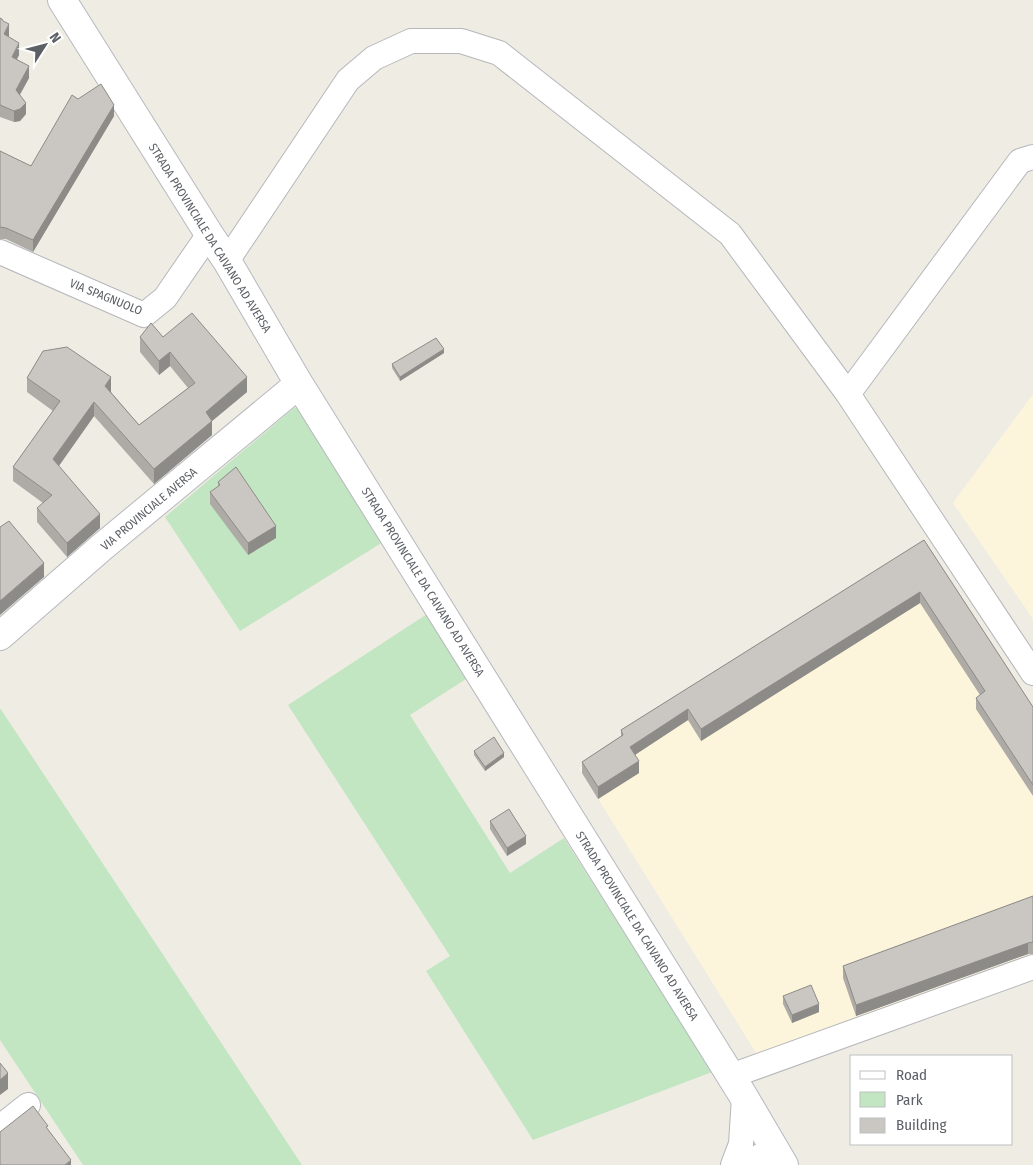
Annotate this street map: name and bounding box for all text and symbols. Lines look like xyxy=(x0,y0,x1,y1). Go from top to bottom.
north arrow xyxy=(20,20,70,70)
text: N xyxy=(46,29,64,46)
street label: STRADA PROVINCIALE DA CAIVANO AD AVERSA xyxy=(146,141,275,336)
street label: VIA SPAGNUOLO xyxy=(68,276,144,318)
street label: VIA PROVINCIALE AVERSA xyxy=(98,464,200,553)
street label: STRADA PROVINCIALE DA CAIVANO AD AVERSA xyxy=(359,485,488,680)
street label: STRADA PROVINCIALE DA CAIVANO AD AVERSA xyxy=(573,829,702,1024)
legend xyxy=(850,1055,1013,1145)
text: Road xyxy=(896,1066,927,1084)
text: Park xyxy=(896,1091,923,1109)
text: Building xyxy=(896,1116,947,1134)

